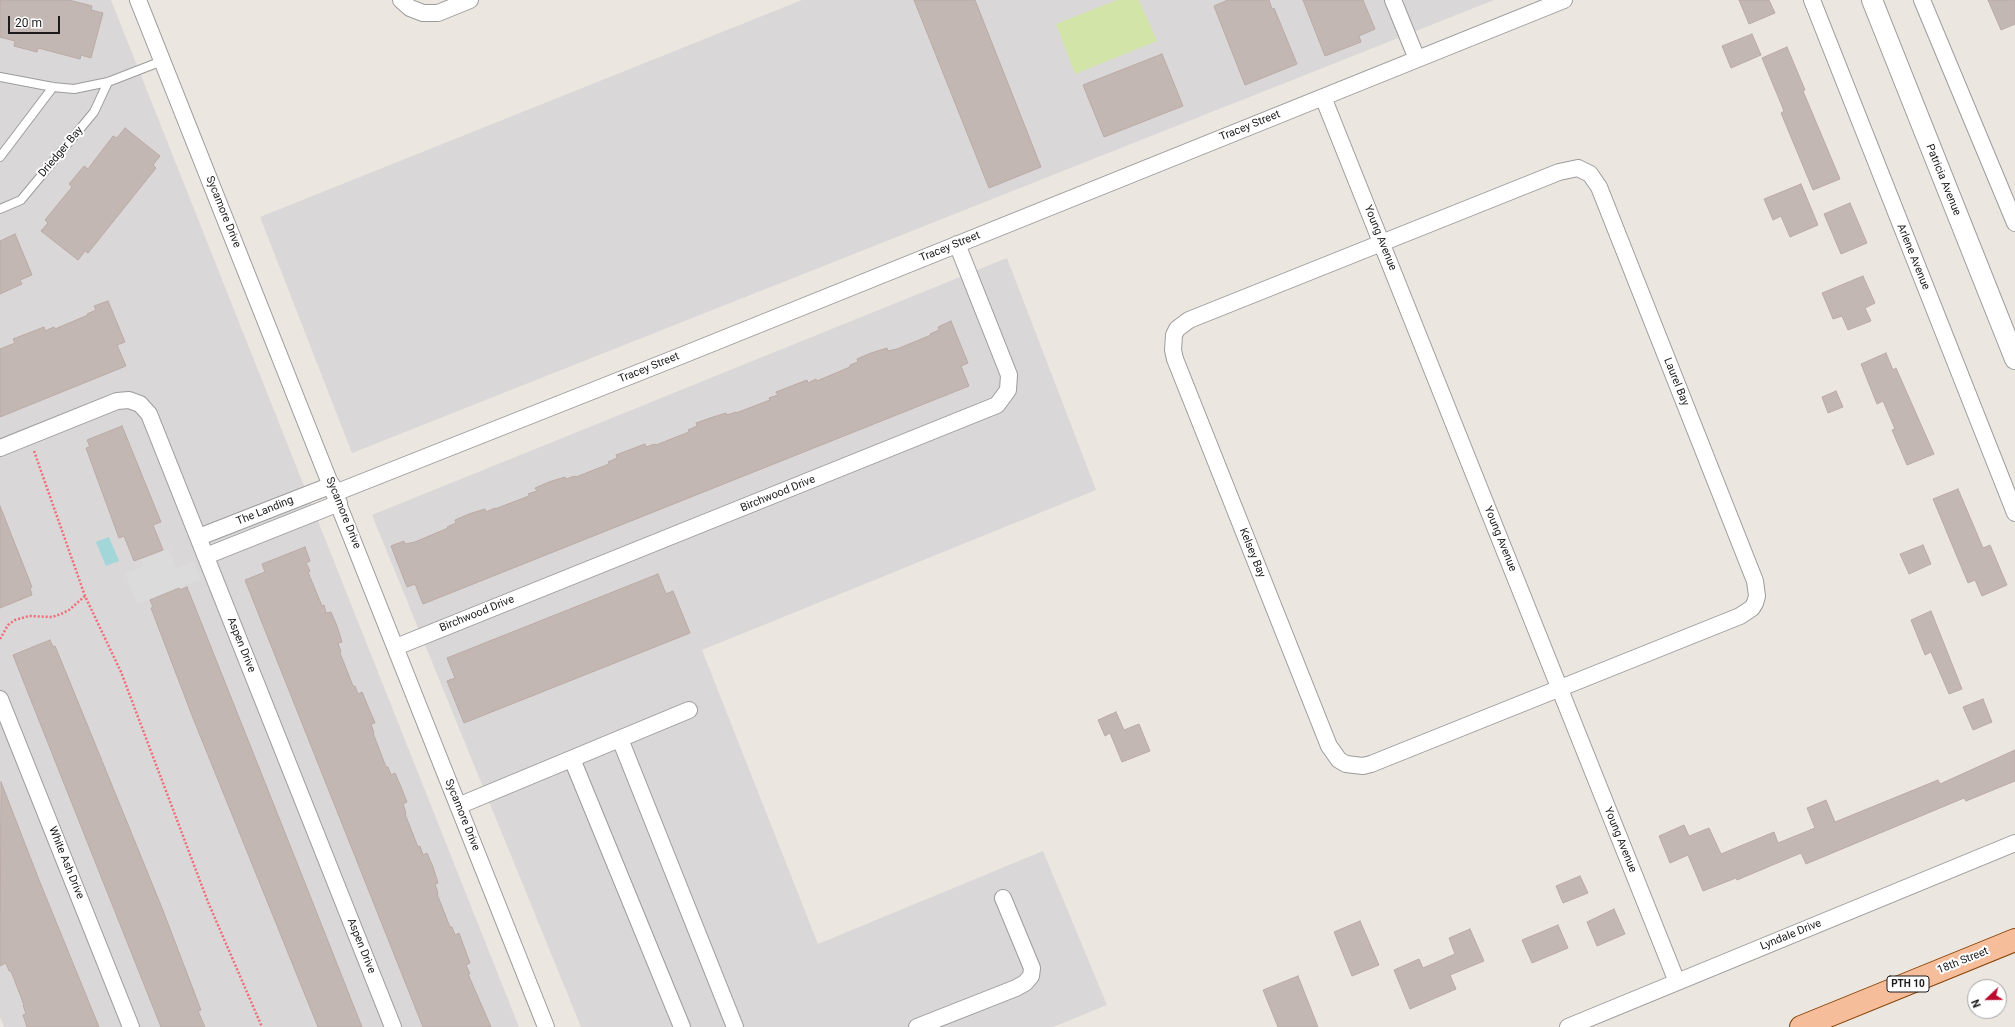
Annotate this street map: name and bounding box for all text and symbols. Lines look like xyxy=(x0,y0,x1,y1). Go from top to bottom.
scale bar xyxy=(10,8,62,34)
text: 20 m xyxy=(15,16,42,30)
street label: Tracey Street xyxy=(1218,108,1282,144)
street label: Driedger Bay xyxy=(36,124,86,180)
street label: Patricia Avenue xyxy=(1923,142,1963,218)
street label: Sycamore Drive xyxy=(203,174,243,250)
street label: Young Avenue xyxy=(1361,203,1399,273)
street label: Arlene Avenue xyxy=(1894,222,1932,292)
street label: Tracey Street xyxy=(918,229,982,265)
street label: Tracey Street xyxy=(617,350,681,386)
street label: Laurel Bay xyxy=(1660,356,1692,408)
street label: Birchwood Drive xyxy=(739,473,817,515)
street label: Sycamore Drive xyxy=(323,475,363,551)
street label: The Landing xyxy=(235,494,295,528)
street label: Young Avenue xyxy=(1481,504,1519,574)
street label: Kelsey Bay xyxy=(1236,526,1268,580)
street label: Birchwood Drive xyxy=(438,593,516,635)
street label: Aspen Drive xyxy=(224,615,258,675)
street label: Sycamore Drive xyxy=(442,777,482,853)
street label: Young Avenue xyxy=(1601,805,1639,875)
street label: White Ash Drive xyxy=(45,825,87,901)
street label: Aspen Drive xyxy=(344,916,378,976)
street label: Lyndale Drive xyxy=(1759,917,1823,953)
street label: 18th Street xyxy=(1936,945,1990,977)
road number: PTH 10 xyxy=(1887,976,1929,992)
north arrow xyxy=(1967,979,2007,1019)
text: N xyxy=(1969,997,1984,1009)

